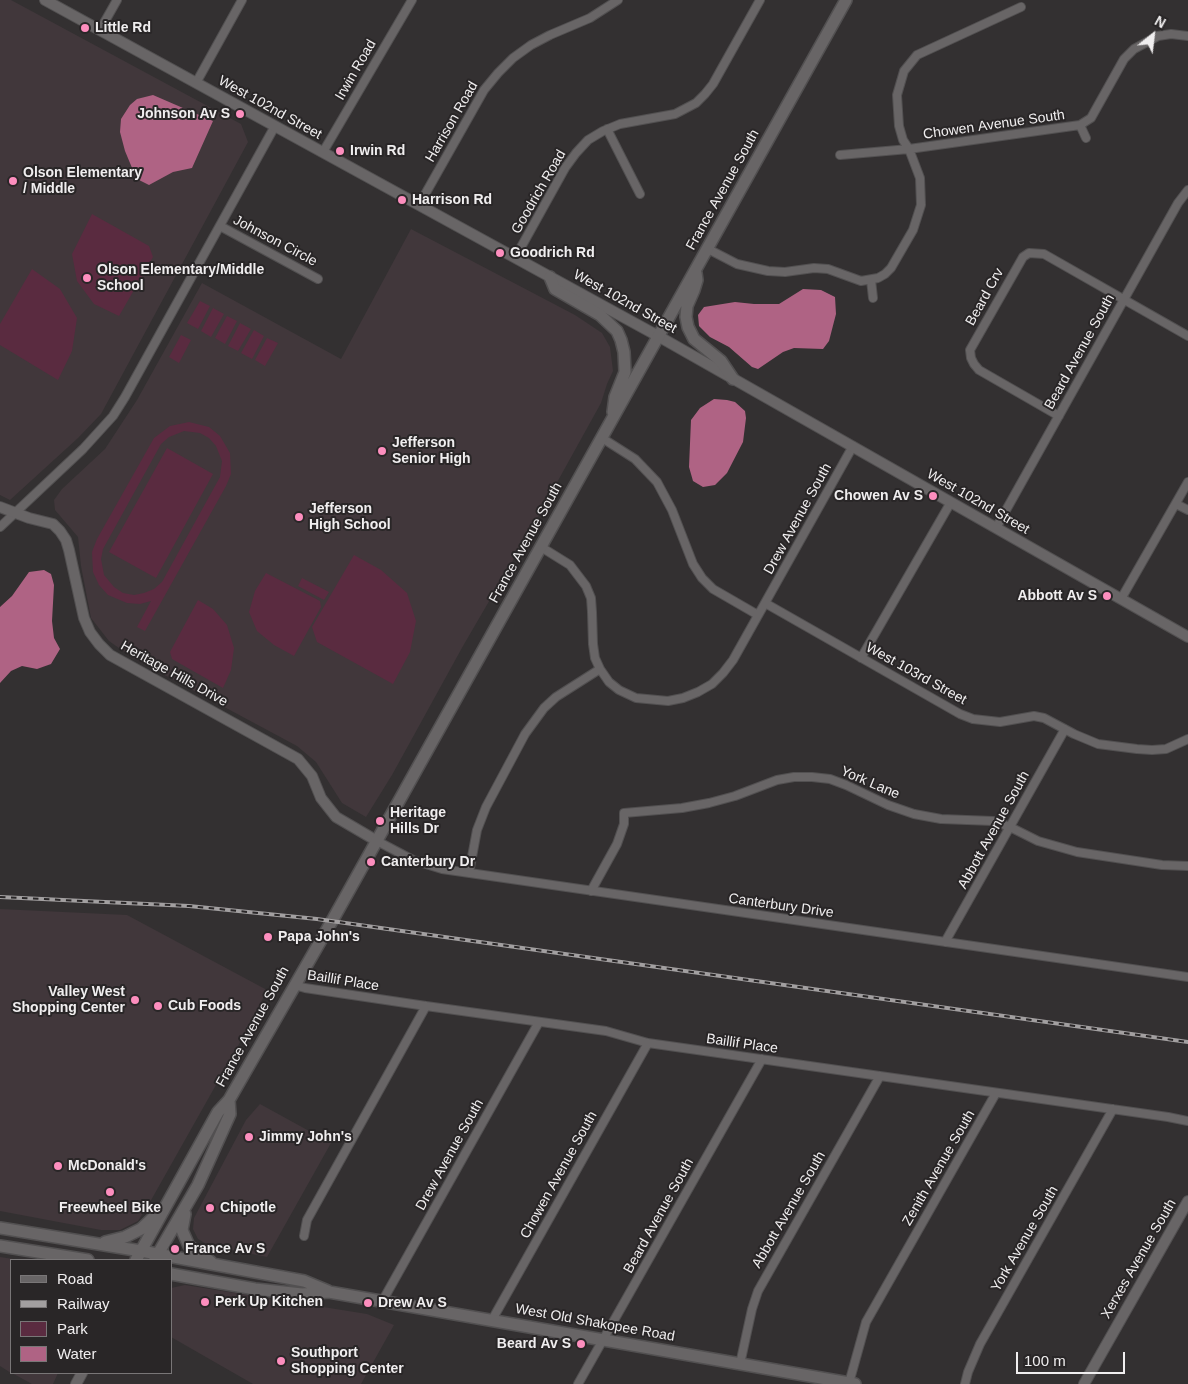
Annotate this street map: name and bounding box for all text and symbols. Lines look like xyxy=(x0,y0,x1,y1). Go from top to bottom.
north arrow xyxy=(1128,10,1178,60)
text: N xyxy=(1152,12,1169,31)
place label: Little Rd xyxy=(95,20,151,36)
marker: Little Rd xyxy=(79,22,91,34)
street label: Irwin Road xyxy=(332,37,380,103)
street label: West 102nd Street xyxy=(215,73,325,143)
street label: Harrison Road xyxy=(422,79,482,165)
place label: Johnson Av S xyxy=(137,106,230,122)
street label: Chowen Avenue South xyxy=(922,107,1066,143)
marker: Johnson Av S xyxy=(234,108,246,120)
street label: France Avenue South xyxy=(683,127,763,253)
place label: Irwin Rd xyxy=(350,143,405,159)
marker: Irwin Rd xyxy=(334,145,346,157)
street label: Goodrich Road xyxy=(508,147,570,237)
place label: Olson Elementary / Middle xyxy=(23,165,142,198)
marker: Olson Elementary / Middle xyxy=(7,175,19,187)
place label: Harrison Rd xyxy=(412,192,492,208)
marker: Harrison Rd xyxy=(396,194,408,206)
street label: Johnson Circle xyxy=(230,212,320,270)
place label: Goodrich Rd xyxy=(510,245,595,261)
marker: Goodrich Rd xyxy=(494,247,506,259)
place label: Olson Elementary/Middle School xyxy=(97,262,264,294)
street label: Beard Crv xyxy=(962,265,1008,329)
street label: West 102nd Street xyxy=(570,267,680,337)
marker: Olson Elementary/Middle School xyxy=(81,272,93,284)
street label: Beard Avenue South xyxy=(1041,292,1119,412)
place label: Jefferson Senior High xyxy=(392,435,471,468)
marker: Jefferson Senior High xyxy=(376,445,388,457)
street label: Drew Avenue South xyxy=(761,461,835,577)
street label: West 102nd Street xyxy=(924,466,1032,538)
street label: France Avenue South xyxy=(486,480,566,606)
place label: Chowen Av S xyxy=(834,488,923,504)
marker: Chowen Av S xyxy=(927,490,939,502)
place label: Jefferson High School xyxy=(309,501,391,534)
marker: Jefferson High School xyxy=(293,511,305,523)
place label: Abbott Av S xyxy=(1017,588,1097,604)
marker: Abbott Av S xyxy=(1101,590,1113,602)
street label: Heritage Hills Drive xyxy=(118,638,230,710)
street label: West 103rd Street xyxy=(863,639,969,709)
street label: York Lane xyxy=(838,763,902,803)
street label: Abbott Avenue South xyxy=(955,768,1033,892)
place label: Heritage Hills Dr xyxy=(390,805,446,838)
marker: Heritage Hills Dr xyxy=(374,815,386,827)
place label: Canterbury Dr xyxy=(381,854,475,870)
marker: Canterbury Dr xyxy=(365,856,377,868)
street label: Canterbury Drive xyxy=(727,890,835,922)
place label: Papa John's xyxy=(278,929,360,945)
marker: Papa John's xyxy=(262,931,274,943)
street label: France Avenue South xyxy=(213,964,293,1090)
street label: Baillif Place xyxy=(306,967,380,995)
place label: Valley West Shopping Center xyxy=(12,984,125,1016)
marker: Valley West Shopping Center xyxy=(129,994,141,1006)
place label: Cub Foods xyxy=(168,998,241,1014)
marker: Cub Foods xyxy=(152,1000,164,1012)
street label: Baillif Place xyxy=(705,1031,779,1057)
street label: Drew Avenue South xyxy=(413,1097,487,1213)
street label: Zenith Avenue South xyxy=(899,1107,979,1229)
street label: Chowen Avenue South xyxy=(517,1108,601,1242)
place label: Jimmy John's xyxy=(259,1129,352,1145)
marker: Jimmy John's xyxy=(243,1131,255,1143)
street label: Abbott Avenue South xyxy=(749,1149,829,1271)
street label: Beard Avenue South xyxy=(620,1156,698,1276)
place label: McDonald's xyxy=(68,1158,146,1174)
marker: McDonald's xyxy=(52,1160,64,1172)
street label: York Avenue South xyxy=(988,1183,1062,1295)
marker: Freewheel Bike xyxy=(104,1186,116,1198)
street label: Xerxes Avenue South xyxy=(1098,1196,1180,1322)
place label: Freewheel Bike xyxy=(59,1200,161,1216)
place label: Chipotle xyxy=(220,1200,276,1216)
marker: Chipotle xyxy=(204,1202,216,1214)
place label: France Av S xyxy=(185,1241,265,1257)
marker: France Av S xyxy=(169,1243,181,1255)
legend xyxy=(10,1259,172,1374)
text: Road xyxy=(57,1270,93,1287)
place label: Perk Up Kitchen xyxy=(215,1294,323,1310)
text: Railway xyxy=(57,1295,110,1312)
place label: Drew Av S xyxy=(378,1295,447,1311)
marker: Perk Up Kitchen xyxy=(199,1296,211,1308)
marker: Drew Av S xyxy=(362,1297,374,1309)
street label: West Old Shakopee Road xyxy=(514,1301,676,1345)
text: Park xyxy=(57,1320,88,1337)
place label: Beard Av S xyxy=(497,1336,571,1352)
marker: Beard Av S xyxy=(575,1338,587,1350)
scale bar xyxy=(1018,1342,1127,1374)
text: Water xyxy=(57,1345,96,1362)
place label: Southport Shopping Center xyxy=(291,1345,404,1378)
text: 100 m xyxy=(1024,1352,1066,1369)
marker: Southport Shopping Center xyxy=(275,1355,287,1367)

